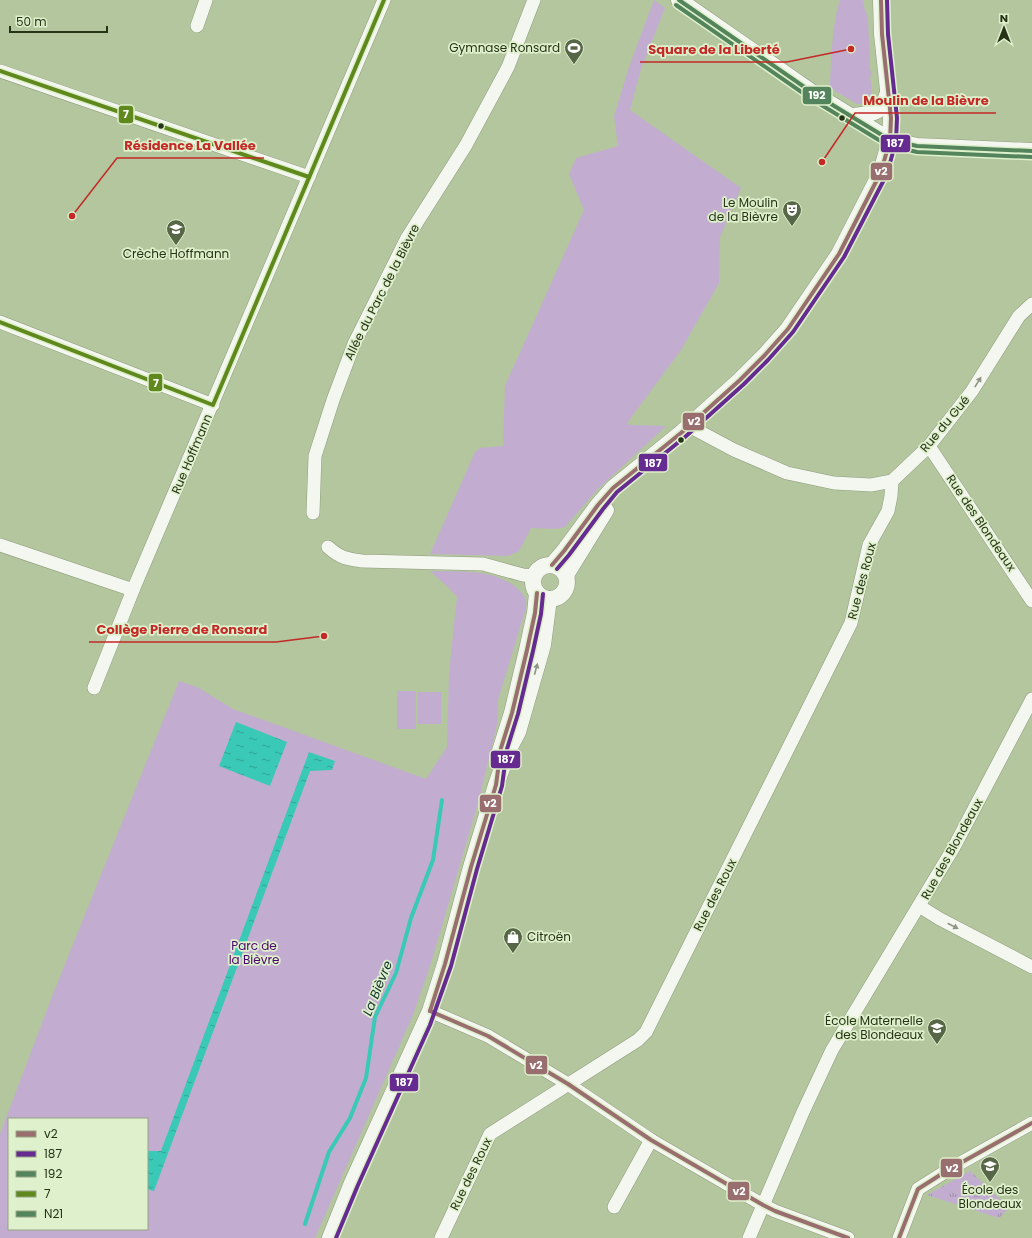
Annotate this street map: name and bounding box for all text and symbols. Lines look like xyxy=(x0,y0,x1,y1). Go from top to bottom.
scale bar xyxy=(10,8,107,34)
north arrow xyxy=(984,8,1024,48)
text: N xyxy=(1000,10,1008,26)
text: 50 m xyxy=(16,13,47,30)
sports icon: Gymnase Ronsard xyxy=(563,37,585,65)
callout: Square de la Liberté xyxy=(640,37,787,62)
place label: Gymnase Ronsard xyxy=(449,39,560,56)
text: Square de la Liberté xyxy=(648,40,780,59)
line badge: 192 xyxy=(802,86,832,105)
text: 192 xyxy=(808,87,826,103)
callout: Moulin de la Bièvre xyxy=(855,88,996,113)
text: Moulin de la Bièvre xyxy=(863,91,989,110)
line badge: 7 xyxy=(118,105,134,124)
text: 7 xyxy=(123,106,129,122)
unlabelled marker xyxy=(837,113,847,123)
unlabelled marker xyxy=(156,121,166,131)
callout: Résidence La Vallée xyxy=(117,133,264,158)
line badge: 187 xyxy=(880,134,911,153)
text: 187 xyxy=(886,135,904,151)
text: Résidence La Vallée xyxy=(124,136,256,155)
line badge: v2 xyxy=(870,162,893,181)
text: v2 xyxy=(874,163,888,179)
place label: Le Moulin de la Bièvre xyxy=(709,194,778,225)
theatre icon: Le Moulin de la Bièvre xyxy=(781,199,803,227)
school or university icon: Crèche Hoffmann xyxy=(165,218,187,246)
street label: Allée du Parc de la Bièvre xyxy=(340,221,423,363)
place label: Crèche Hoffmann xyxy=(123,245,229,262)
line badge: 7 xyxy=(148,373,163,392)
text: 7 xyxy=(153,375,159,391)
one-way arrow xyxy=(975,376,982,388)
street label: Rue du Gué xyxy=(916,392,973,456)
street label: Rue Hoffmann xyxy=(167,411,216,496)
line badge: v2 xyxy=(682,412,705,431)
text: v2 xyxy=(687,413,701,429)
unlabelled marker xyxy=(676,435,686,445)
line badge: 187 xyxy=(638,453,668,472)
text: 187 xyxy=(644,455,662,471)
street label: Rue des Blondeaux xyxy=(943,471,1020,575)
street label: Rue des Roux xyxy=(843,540,880,621)
callout: Collège Pierre de Ronsard xyxy=(89,617,276,642)
text: Collège Pierre de Ronsard xyxy=(97,620,268,639)
one-way arrow xyxy=(533,663,539,675)
line badge: 187 xyxy=(490,750,521,769)
text: 187 xyxy=(497,751,515,767)
line badge: v2 xyxy=(479,794,502,813)
text: v2 xyxy=(483,795,497,811)
street label: Rue des Blondeaux xyxy=(917,795,987,902)
street label: Rue des Roux xyxy=(689,855,740,934)
one-way arrow xyxy=(947,923,959,929)
shop icon: Citroën xyxy=(502,926,524,954)
place label: Citroën xyxy=(527,928,571,945)
park label: Parc de la Bièvre xyxy=(229,937,279,968)
water label: La Bièvre xyxy=(358,958,397,1019)
place label: École Maternelle des Blondeaux xyxy=(825,1012,923,1043)
school or university icon: École Maternelle des Blondeaux xyxy=(926,1017,948,1045)
line badge: v2 xyxy=(525,1055,548,1075)
text: v2 xyxy=(529,1057,543,1073)
line badge: 187 xyxy=(389,1073,419,1092)
text: 187 xyxy=(395,1074,413,1090)
legend xyxy=(8,1118,148,1230)
text: v2 xyxy=(44,1125,58,1142)
street label: Rue des Roux xyxy=(446,1134,496,1213)
text: 187 xyxy=(44,1145,62,1162)
school or university icon: École des Blondeaux xyxy=(979,1155,1001,1183)
line badge: v2 xyxy=(940,1158,963,1178)
text: v2 xyxy=(945,1160,959,1176)
text: 192 xyxy=(44,1165,62,1182)
line badge: v2 xyxy=(727,1181,750,1201)
place label: École des Blondeaux xyxy=(959,1181,1022,1212)
text: v2 xyxy=(732,1183,746,1199)
text: 7 xyxy=(44,1185,51,1202)
text: N21 xyxy=(44,1205,63,1222)

